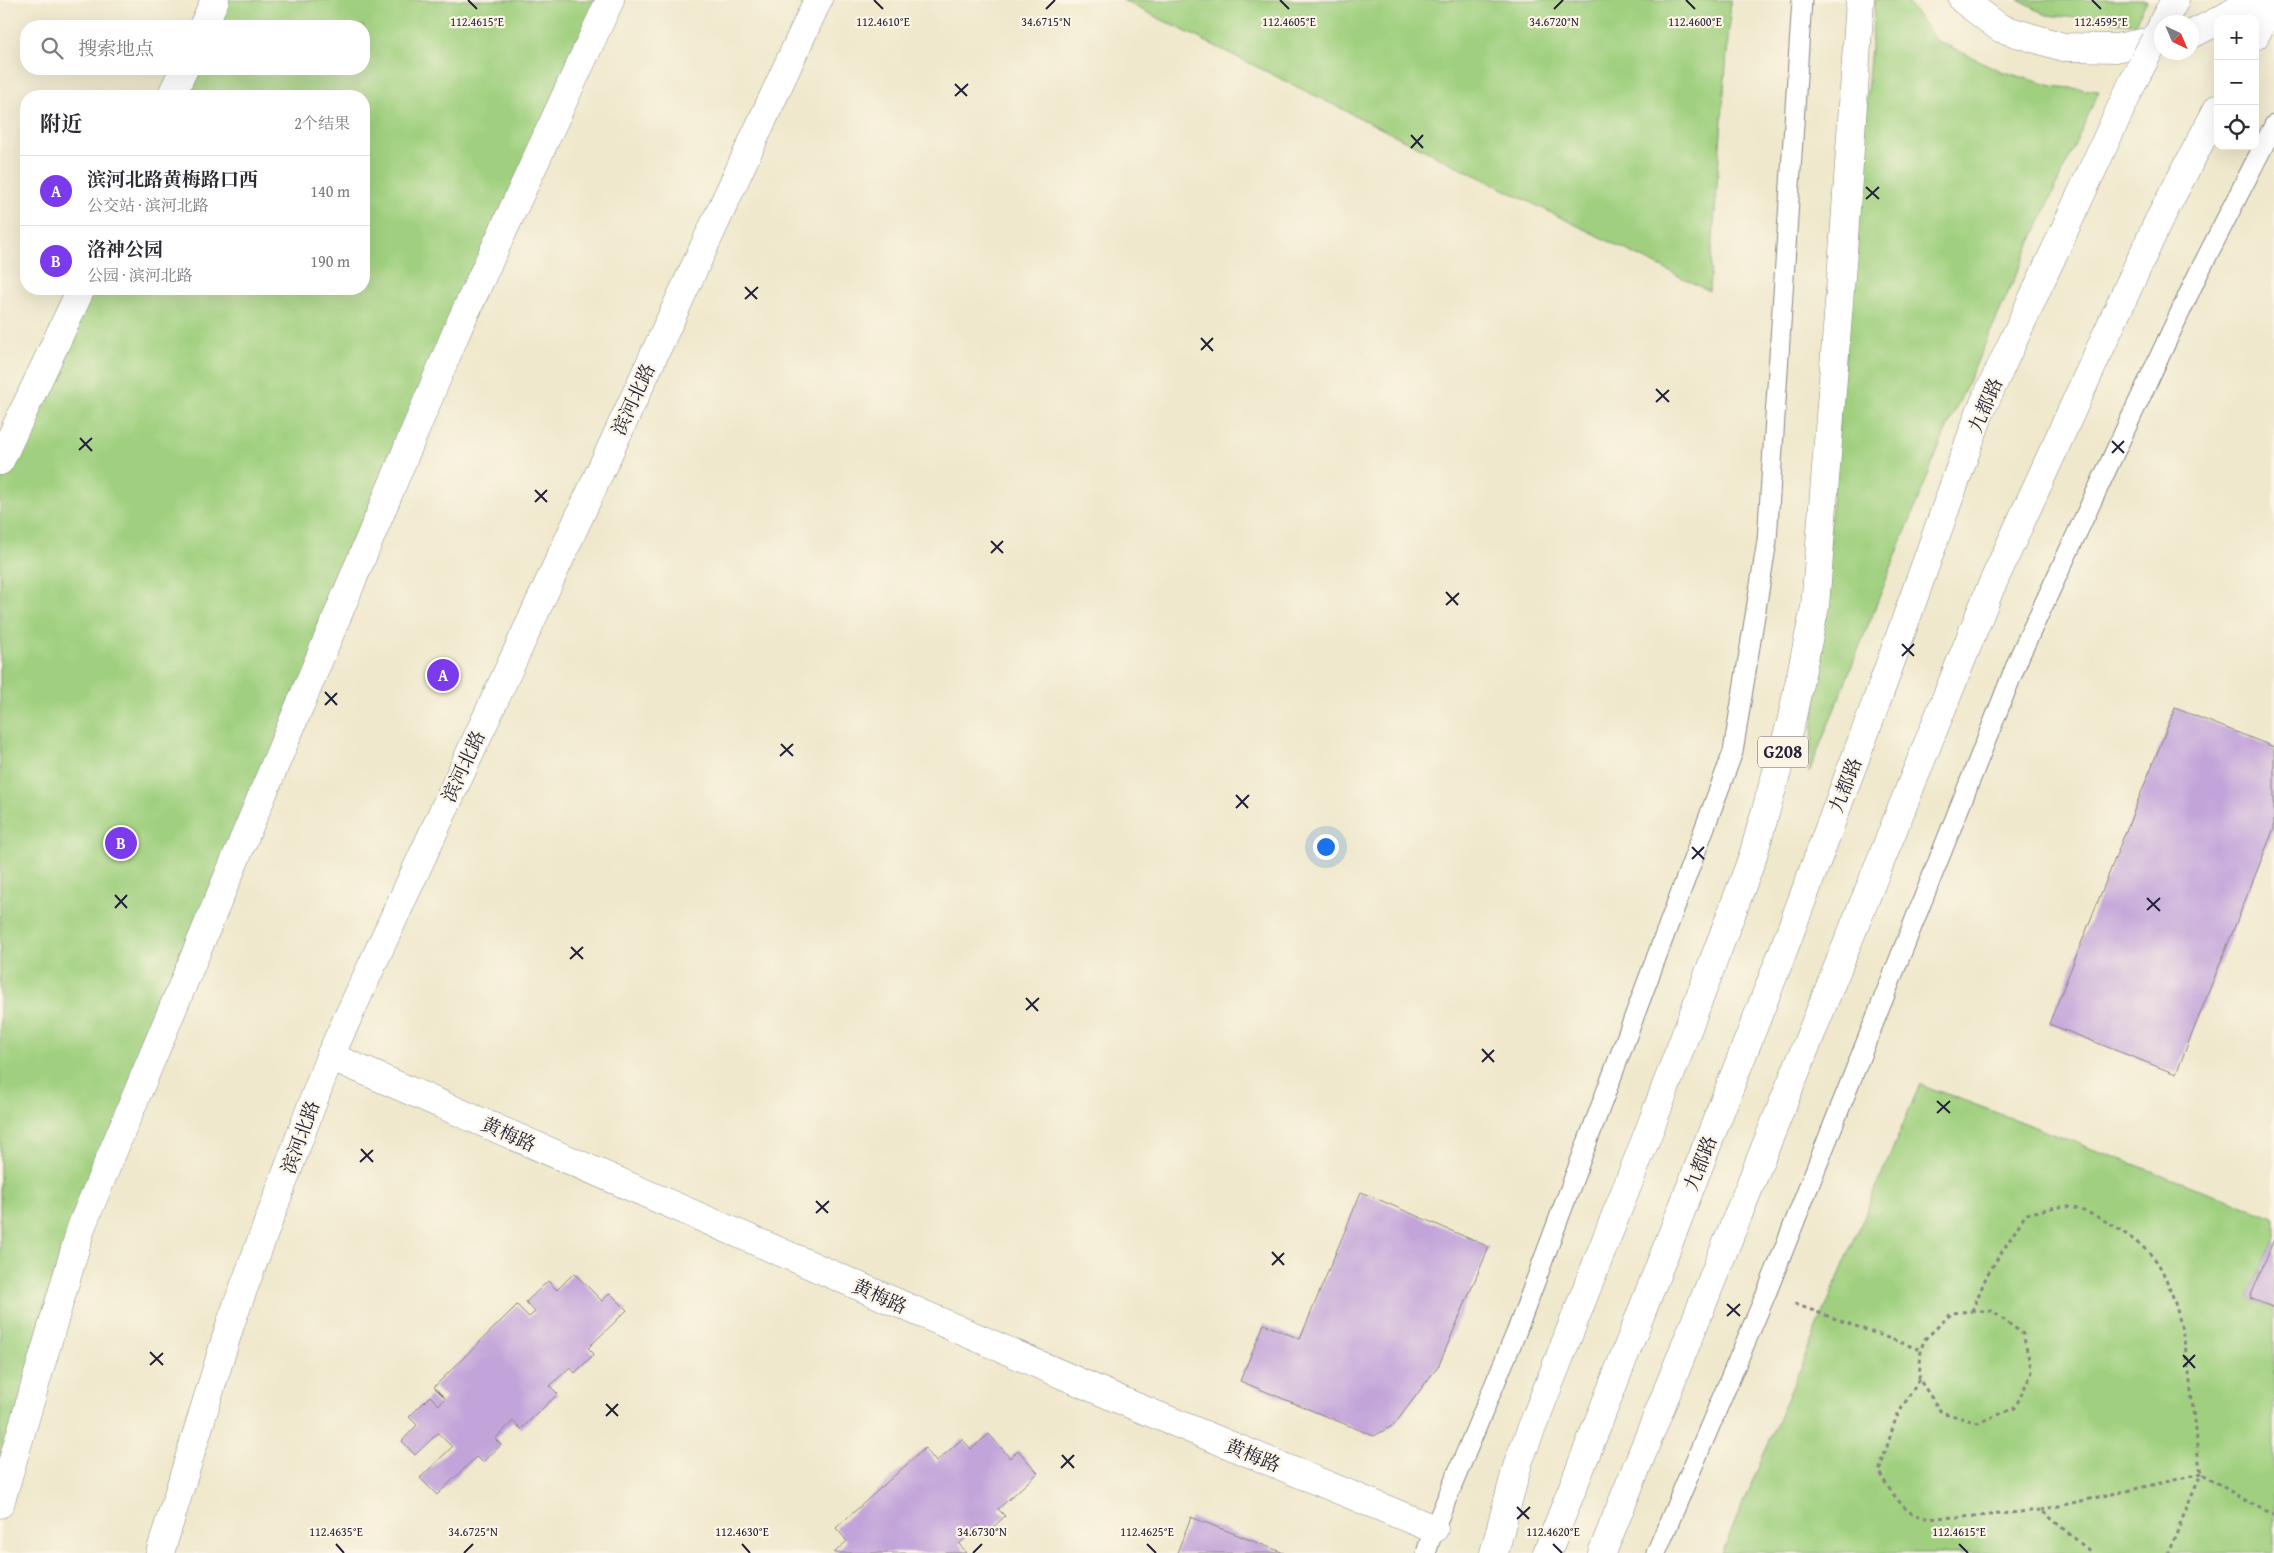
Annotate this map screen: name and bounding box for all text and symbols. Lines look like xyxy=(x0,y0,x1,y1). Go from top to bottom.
text: 112.4615°E xyxy=(450,13,504,30)
text: 112.4610°E xyxy=(856,13,910,30)
text: 34.6715°N xyxy=(1021,13,1071,30)
text: 112.4605°E xyxy=(1262,13,1316,30)
text: 34.6720°N xyxy=(1529,13,1579,30)
text: 112.4600°E xyxy=(1668,13,1722,30)
text: 112.4595°E xyxy=(2074,13,2128,30)
north arrow xyxy=(2154,15,2199,60)
map controls xyxy=(2214,15,2259,150)
button: + xyxy=(2214,15,2259,60)
search box xyxy=(20,20,370,75)
icon: search xyxy=(38,34,66,62)
text: 搜索地点 xyxy=(78,34,154,62)
button: − xyxy=(2214,60,2259,105)
button: locate xyxy=(2214,105,2259,150)
text: 附近 xyxy=(40,108,82,139)
text: 2个结果 xyxy=(294,111,350,135)
text: 滨河北路黄梅路口西 xyxy=(87,165,258,193)
text: A xyxy=(51,179,61,203)
text: 140 m xyxy=(310,179,350,203)
text: 公交站 · 滨河北路 xyxy=(87,193,209,217)
text: 洛神公园 xyxy=(87,235,163,263)
text: B xyxy=(51,249,61,273)
text: 190 m xyxy=(310,249,350,273)
text: 公园 · 滨河北路 xyxy=(87,263,193,287)
street label: 滨河北路 xyxy=(604,359,662,439)
street label: 九都路 xyxy=(1961,373,2009,437)
pin: A xyxy=(427,656,459,694)
street label: 滨河北路 xyxy=(434,726,492,806)
road number: G208 xyxy=(1758,736,1808,768)
street label: 九都路 xyxy=(1822,753,1868,817)
pin: B xyxy=(105,824,137,862)
your location xyxy=(1313,834,1339,860)
street label: 滨河北路 xyxy=(274,1096,326,1178)
street label: 黄梅路 xyxy=(477,1110,541,1158)
street label: 九都路 xyxy=(1677,1131,1723,1195)
street label: 黄梅路 xyxy=(848,1272,912,1320)
street label: 黄梅路 xyxy=(1221,1431,1285,1479)
text: 112.4635°E xyxy=(309,1523,363,1540)
text: 34.6725°N xyxy=(448,1523,498,1540)
text: 112.4630°E xyxy=(715,1523,769,1540)
text: 34.6730°N xyxy=(957,1523,1007,1540)
text: 112.4625°E xyxy=(1120,1523,1174,1540)
text: 112.4620°E xyxy=(1526,1523,1580,1540)
text: 112.4615°E xyxy=(1932,1523,1986,1540)

